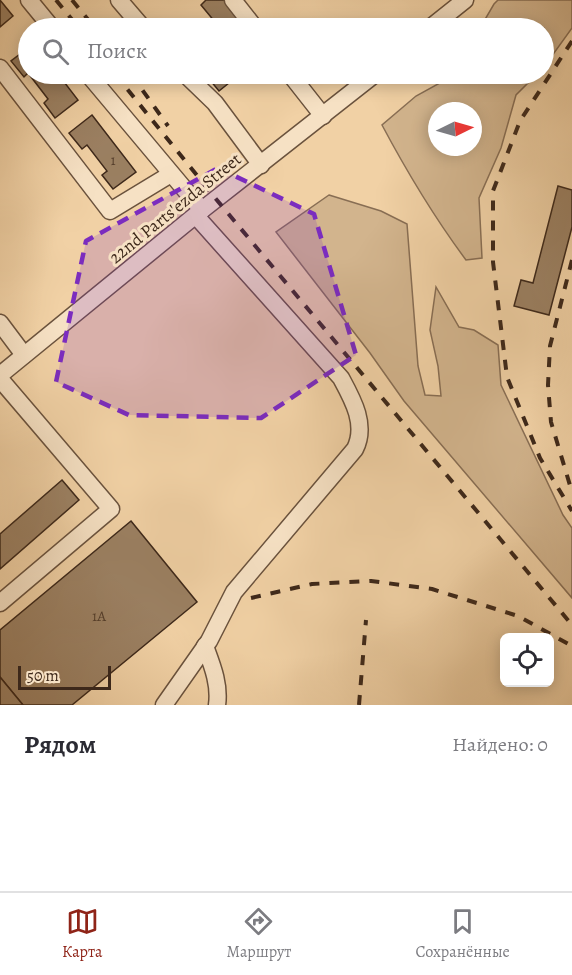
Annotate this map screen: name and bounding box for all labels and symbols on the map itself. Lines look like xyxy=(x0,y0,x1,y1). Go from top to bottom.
north arrow xyxy=(428,102,482,156)
street label: 22nd Parts'ezda Street xyxy=(104,147,246,269)
house number: 1 xyxy=(110,150,116,170)
house number: 1А xyxy=(92,606,106,626)
scale bar xyxy=(18,663,111,690)

